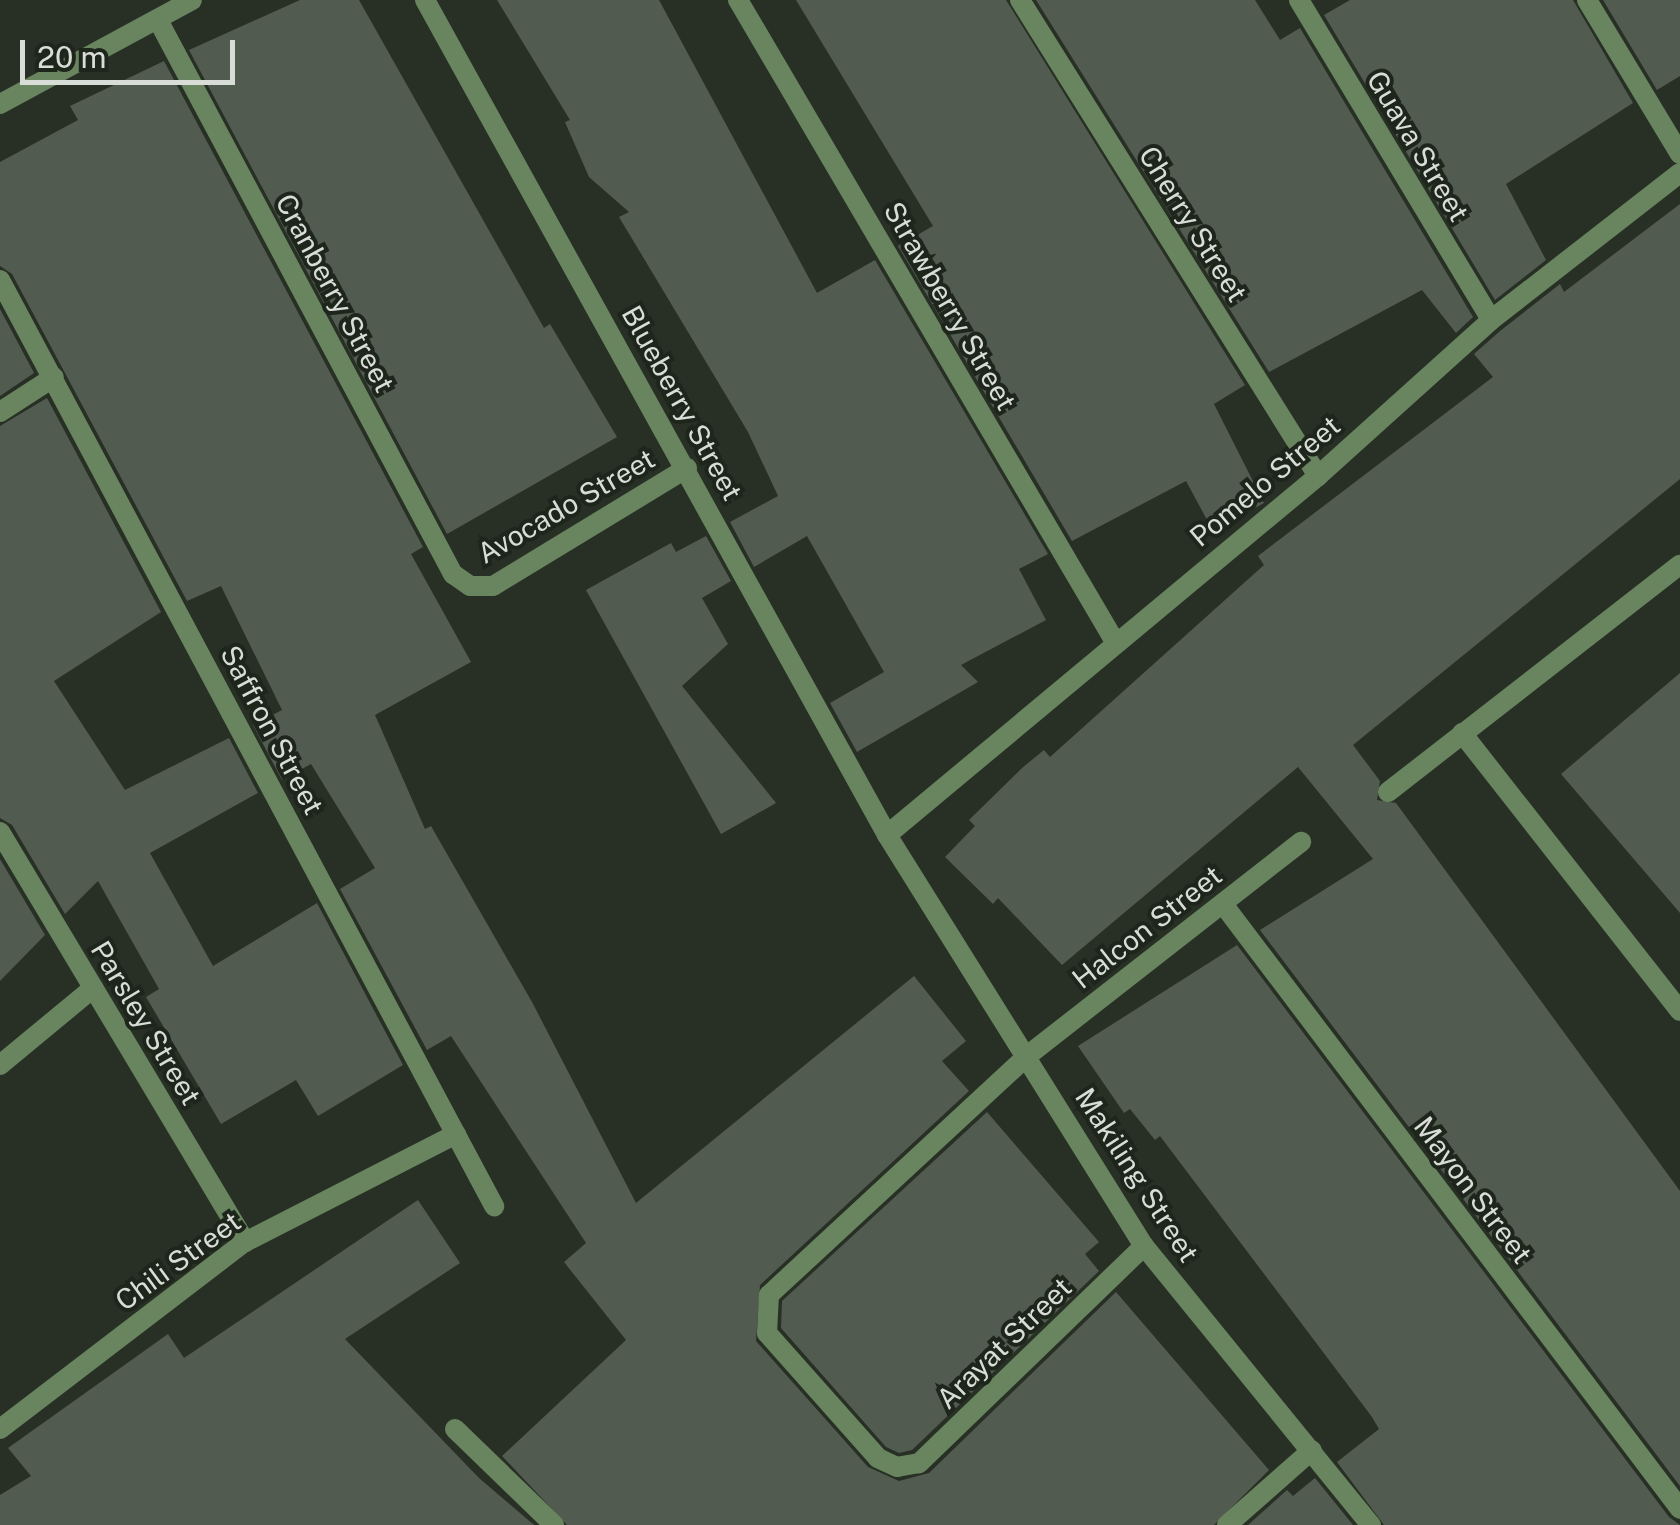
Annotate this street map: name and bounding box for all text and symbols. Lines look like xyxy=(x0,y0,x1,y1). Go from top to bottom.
scale bar xyxy=(25,20,240,82)
text: 20 m xyxy=(37,39,106,75)
street label: Guava Street xyxy=(1360,65,1476,227)
street label: Cherry Street xyxy=(1132,140,1254,308)
street label: Cranberry Street xyxy=(269,188,401,398)
street label: Strawberry Street xyxy=(877,196,1023,416)
street label: Blueberry Street xyxy=(615,300,749,506)
street label: Pomelo Street xyxy=(1183,408,1347,554)
street label: Avocado Street xyxy=(471,442,661,570)
street label: Saffron Street xyxy=(213,640,331,820)
street label: Halcon Street xyxy=(1066,858,1228,996)
street label: Parsley Street xyxy=(84,935,208,1111)
street label: Makiling Street xyxy=(1068,1082,1206,1268)
street label: Mayon Street xyxy=(1407,1110,1539,1270)
street label: Chili Street xyxy=(109,1204,247,1318)
street label: Arayat Street xyxy=(930,1270,1078,1416)

